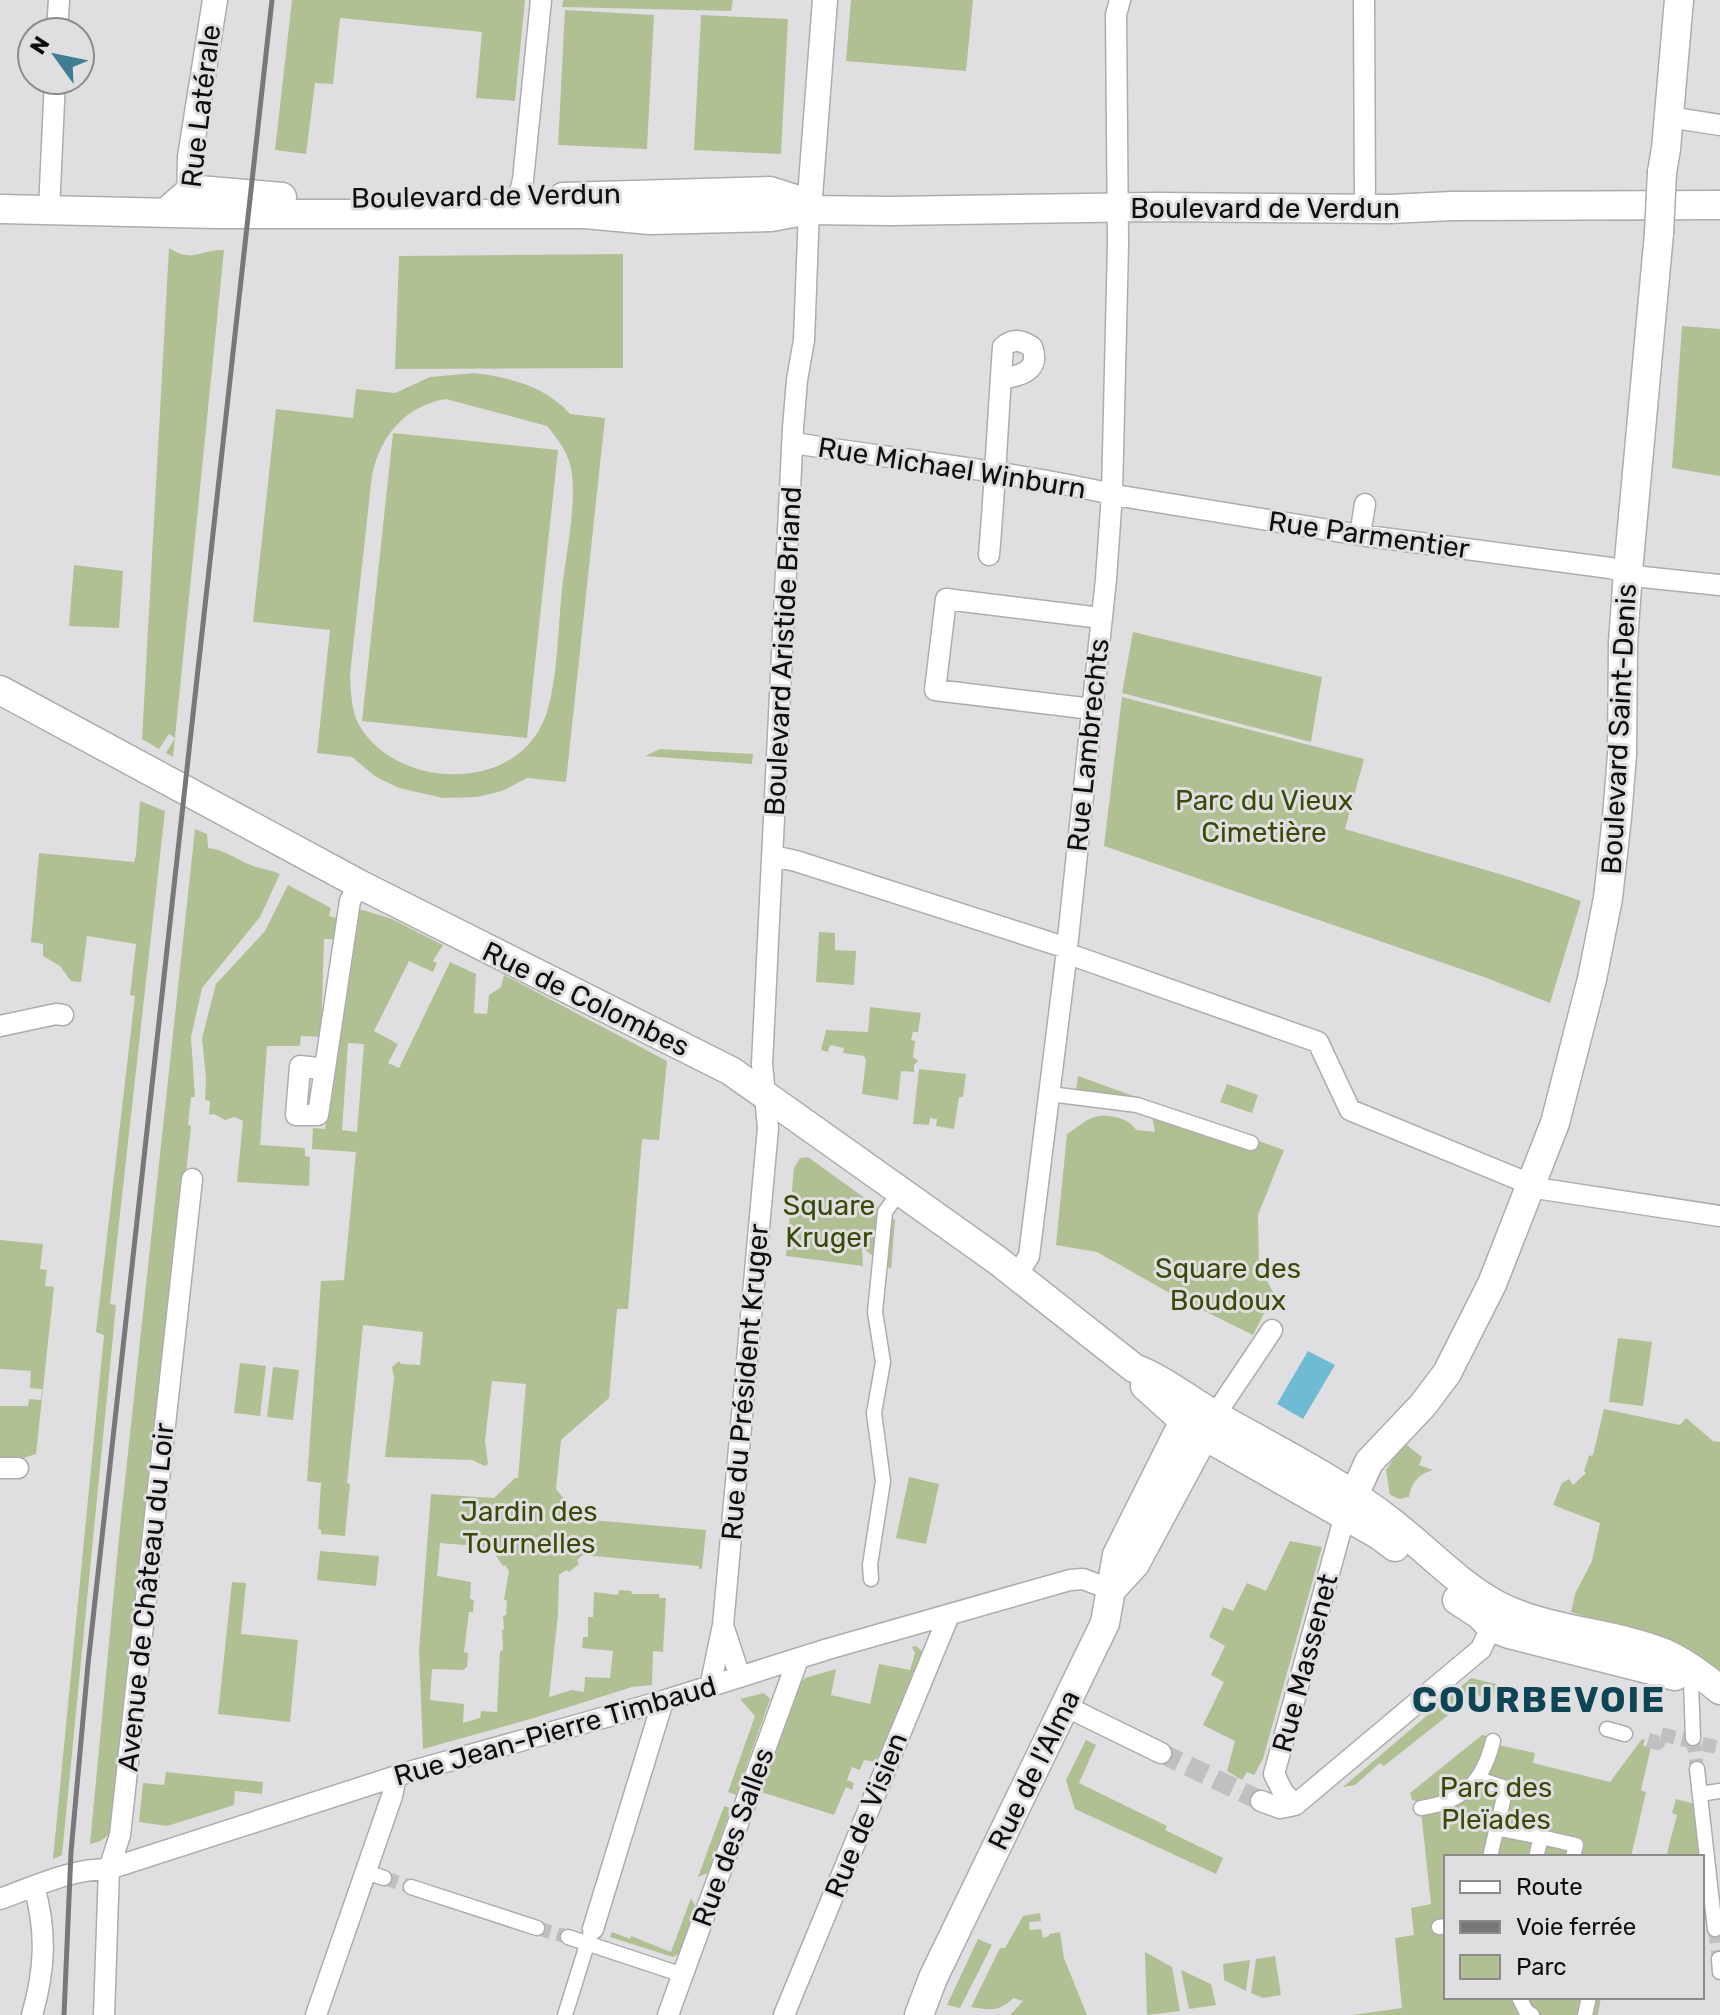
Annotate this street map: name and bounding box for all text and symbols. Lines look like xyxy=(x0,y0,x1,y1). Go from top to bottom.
north arrow xyxy=(16,16,96,96)
street label: Rue Latérale xyxy=(175,23,227,189)
text: N xyxy=(24,31,55,59)
street label: Boulevard de Verdun xyxy=(351,177,621,215)
street label: Boulevard de Verdun xyxy=(1130,192,1400,225)
street label: Rue Michael Winburn xyxy=(816,431,1088,505)
street label: Boulevard Aristide Briand xyxy=(758,486,808,816)
street label: Rue Parmentier xyxy=(1266,505,1472,566)
street label: Boulevard Saint-Denis xyxy=(1595,583,1643,875)
street label: Rue Lambrechts xyxy=(1060,637,1116,853)
park label: Parc du Vieux Cimetière xyxy=(1175,784,1353,849)
street label: Rue de Colombes xyxy=(477,935,695,1063)
park label: Square Kruger xyxy=(783,1189,875,1254)
street label: Rue du Président Kruger xyxy=(715,1222,775,1542)
park label: Square des Boudoux xyxy=(1155,1252,1301,1317)
street label: Avenue de Château du Loir xyxy=(111,1421,181,1773)
park label: Jardin des Tournelles xyxy=(460,1495,598,1560)
street label: Rue Massenet xyxy=(1265,1570,1345,1756)
street label: Rue Jean-Pierre Timbaud xyxy=(390,1669,720,1793)
district label: COURBEVOIE xyxy=(1412,1678,1666,1721)
street label: Rue de l'Alma xyxy=(981,1685,1087,1855)
street label: Rue de Visien xyxy=(818,1728,914,1902)
street label: Rue des Salles xyxy=(685,1743,781,1931)
park label: Parc des Pleïades xyxy=(1440,1771,1552,1836)
legend xyxy=(1444,1855,1704,1999)
text: Route xyxy=(1516,1873,1583,1901)
text: Voie ferrée xyxy=(1516,1913,1636,1941)
text: Parc xyxy=(1516,1953,1567,1981)

